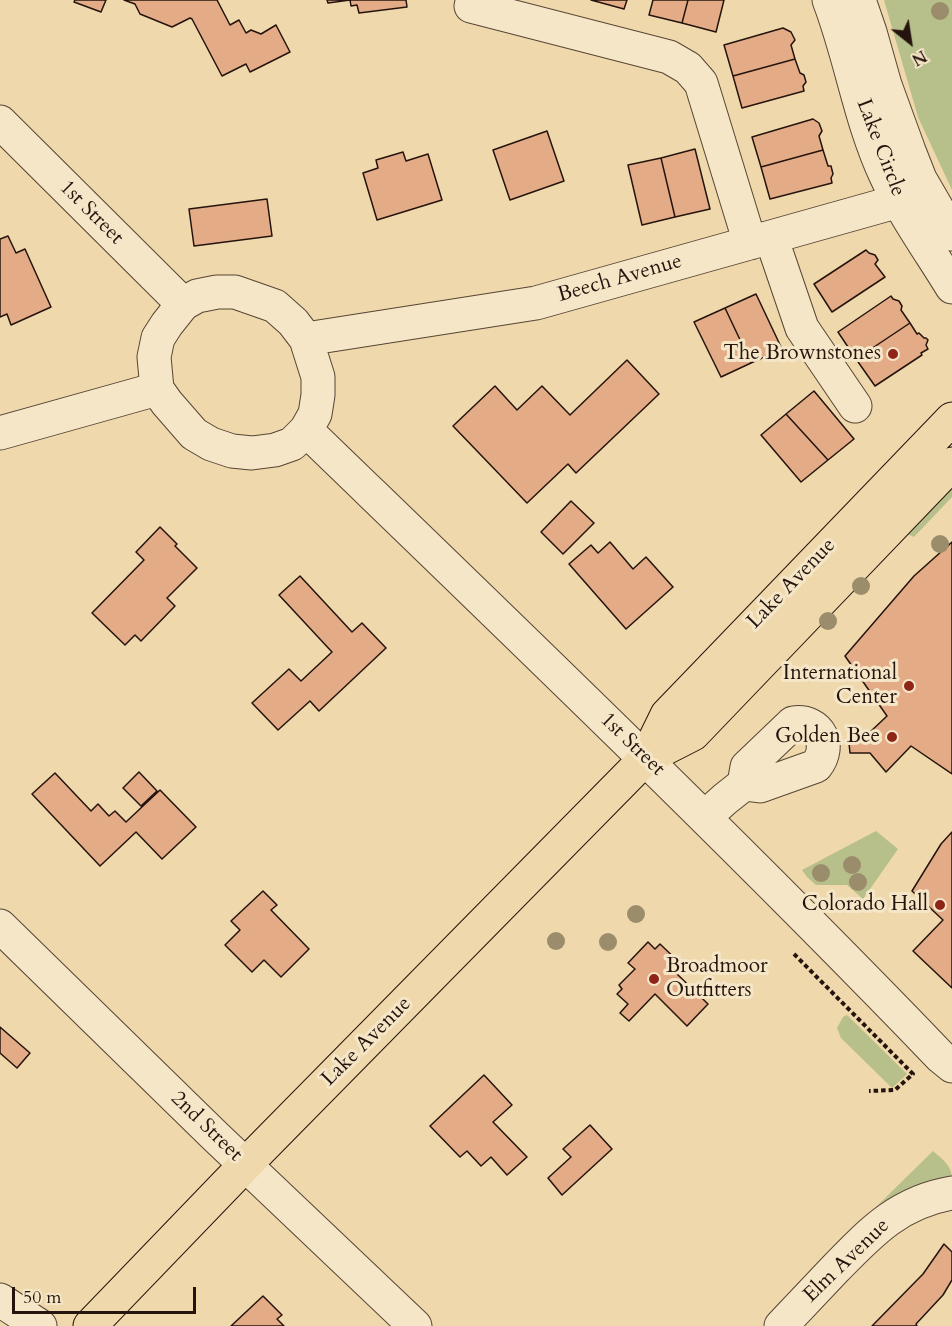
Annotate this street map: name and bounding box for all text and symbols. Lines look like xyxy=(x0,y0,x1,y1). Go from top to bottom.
north arrow xyxy=(880,12,940,72)
text: N xyxy=(907,45,931,71)
street label: Lake Circle xyxy=(850,96,910,200)
street label: 1st Street xyxy=(54,176,128,250)
street label: Beech Avenue xyxy=(555,249,685,309)
place label: The Brownstones xyxy=(723,341,881,367)
marker: The Brownstones xyxy=(886,347,900,361)
street label: Lake Avenue xyxy=(743,533,841,635)
place label: International Center xyxy=(783,661,897,711)
marker: International Center xyxy=(902,679,916,693)
street label: 1st Street xyxy=(594,708,670,782)
place label: Golden Bee xyxy=(775,724,880,750)
marker: Golden Bee xyxy=(885,730,899,744)
place label: Colorado Hall xyxy=(802,892,928,918)
marker: Colorado Hall xyxy=(933,898,947,912)
place label: Broadmoor Outfitters xyxy=(666,954,768,1004)
marker: Broadmoor Outfitters xyxy=(647,972,661,986)
street label: Lake Avenue xyxy=(317,992,417,1092)
street label: 2nd Street xyxy=(165,1087,247,1167)
street label: Elm Avenue xyxy=(799,1214,895,1308)
scale bar xyxy=(15,1275,200,1313)
text: 50 m xyxy=(23,1285,62,1310)

